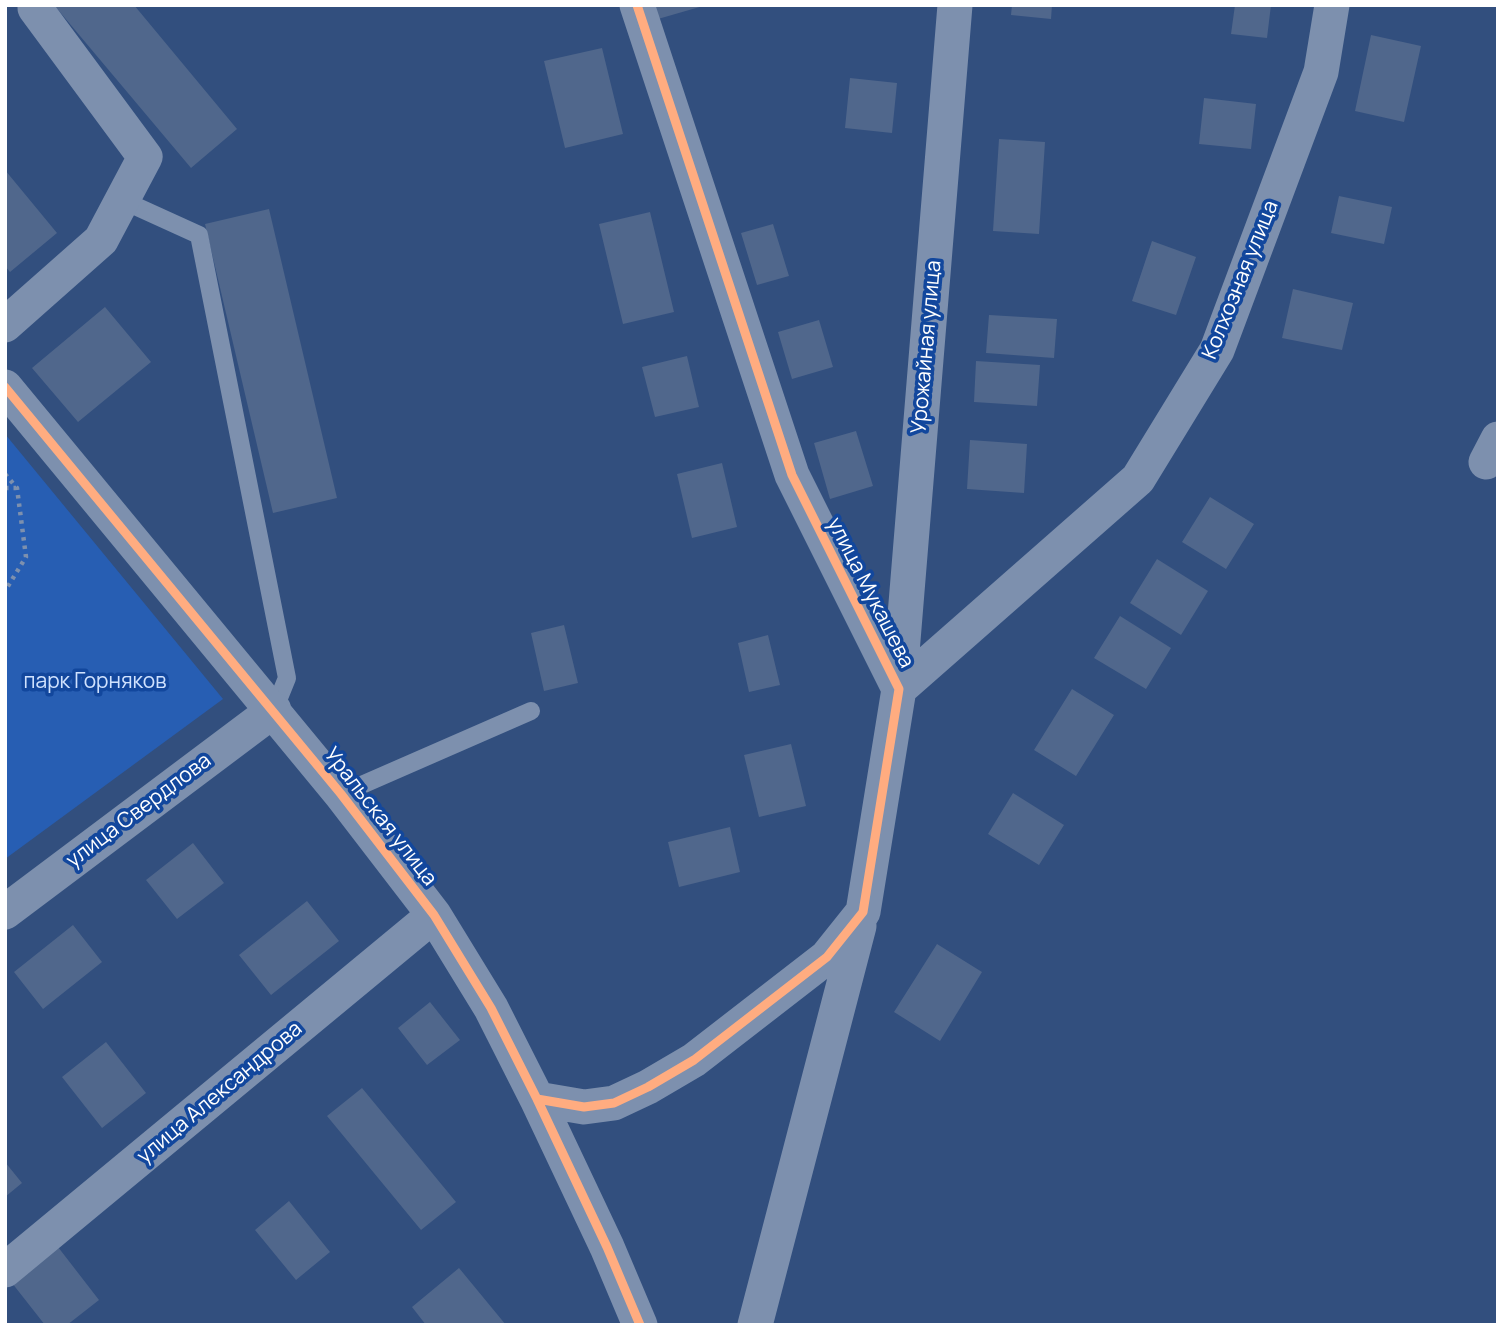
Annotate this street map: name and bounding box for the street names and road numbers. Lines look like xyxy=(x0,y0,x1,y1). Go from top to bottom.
street label: Колхозная улица xyxy=(1198,197,1284,363)
street label: Урожайная улица xyxy=(907,259,947,435)
street label: улица Мукашева xyxy=(821,514,919,672)
street label: Уральская улица xyxy=(318,743,442,891)
street label: улица Свердлова xyxy=(62,748,216,874)
street label: улица Александрова xyxy=(132,1017,308,1169)

